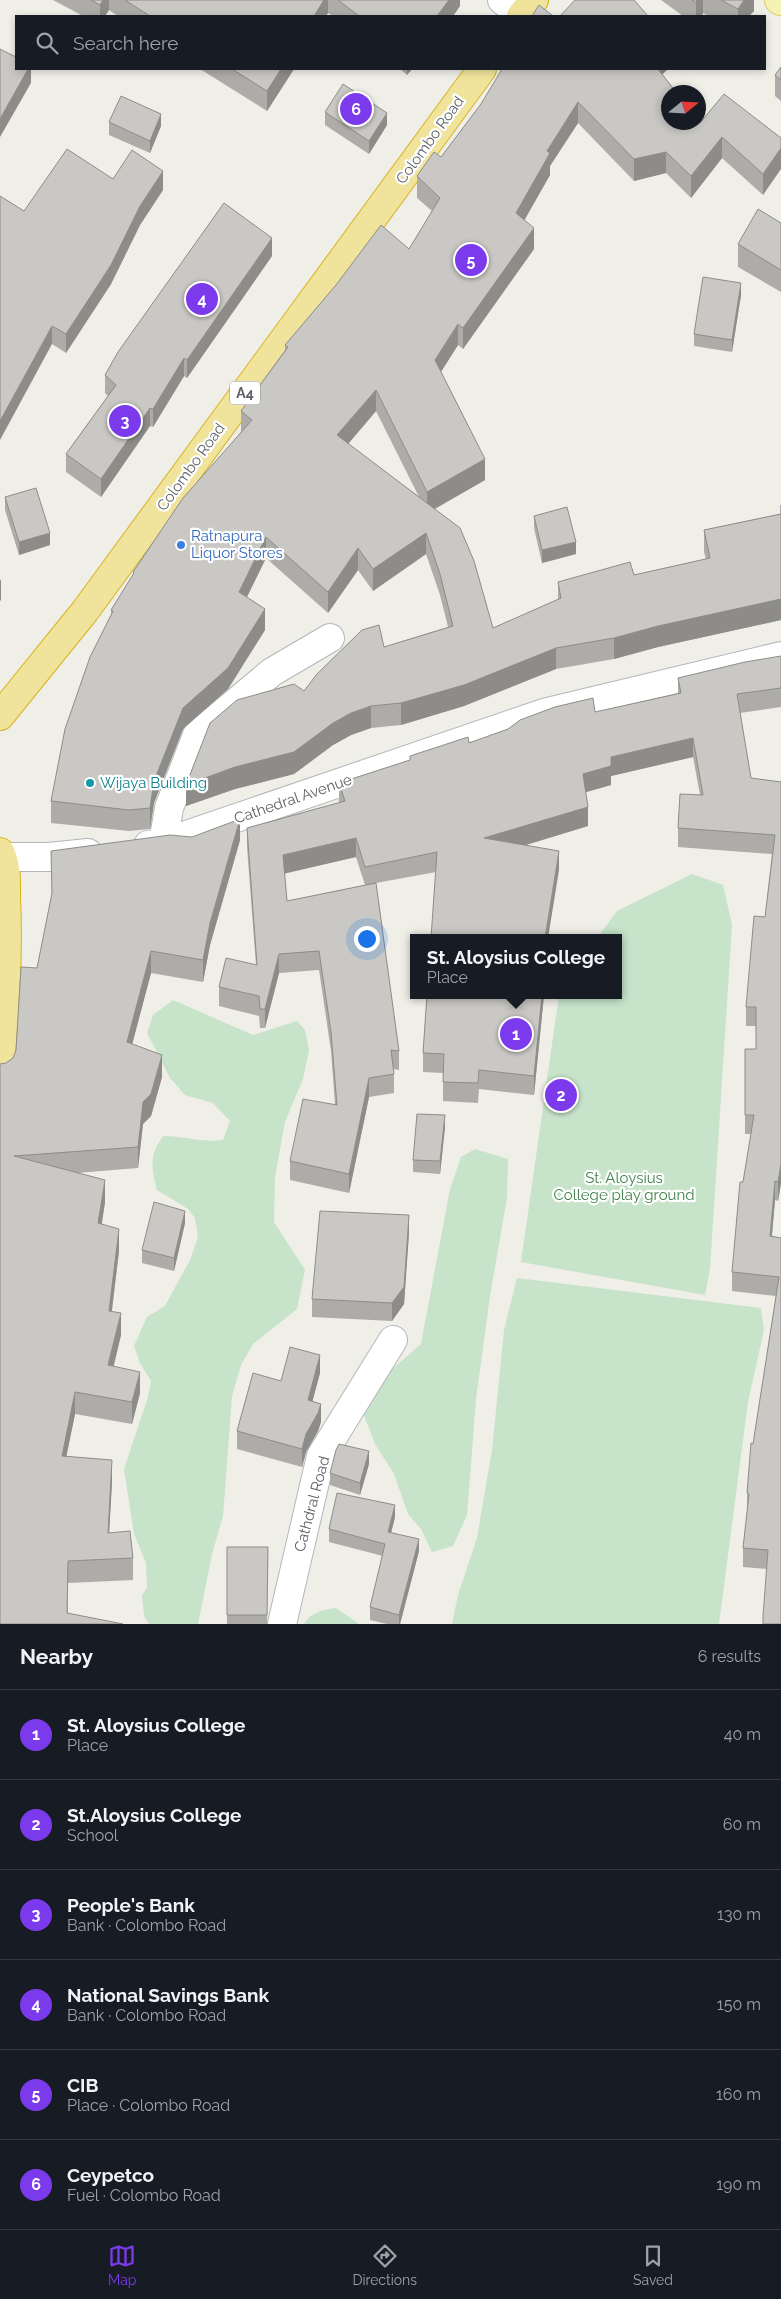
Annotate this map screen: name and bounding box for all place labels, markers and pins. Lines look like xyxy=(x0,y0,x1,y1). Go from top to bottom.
pin: 6 xyxy=(340,90,372,128)
pin: 5 xyxy=(455,241,487,279)
pin: 4 xyxy=(186,280,218,318)
pin: 3 xyxy=(109,402,141,440)
place label: Ratnapura Liquor Stores xyxy=(191,527,283,562)
marker: Ratnapura Liquor Stores xyxy=(175,539,187,551)
place label: Wijaya Building xyxy=(100,774,207,792)
marker: Wijaya Building xyxy=(84,777,96,789)
pin: 1 xyxy=(500,1015,532,1053)
pin: 2 xyxy=(545,1076,577,1114)

